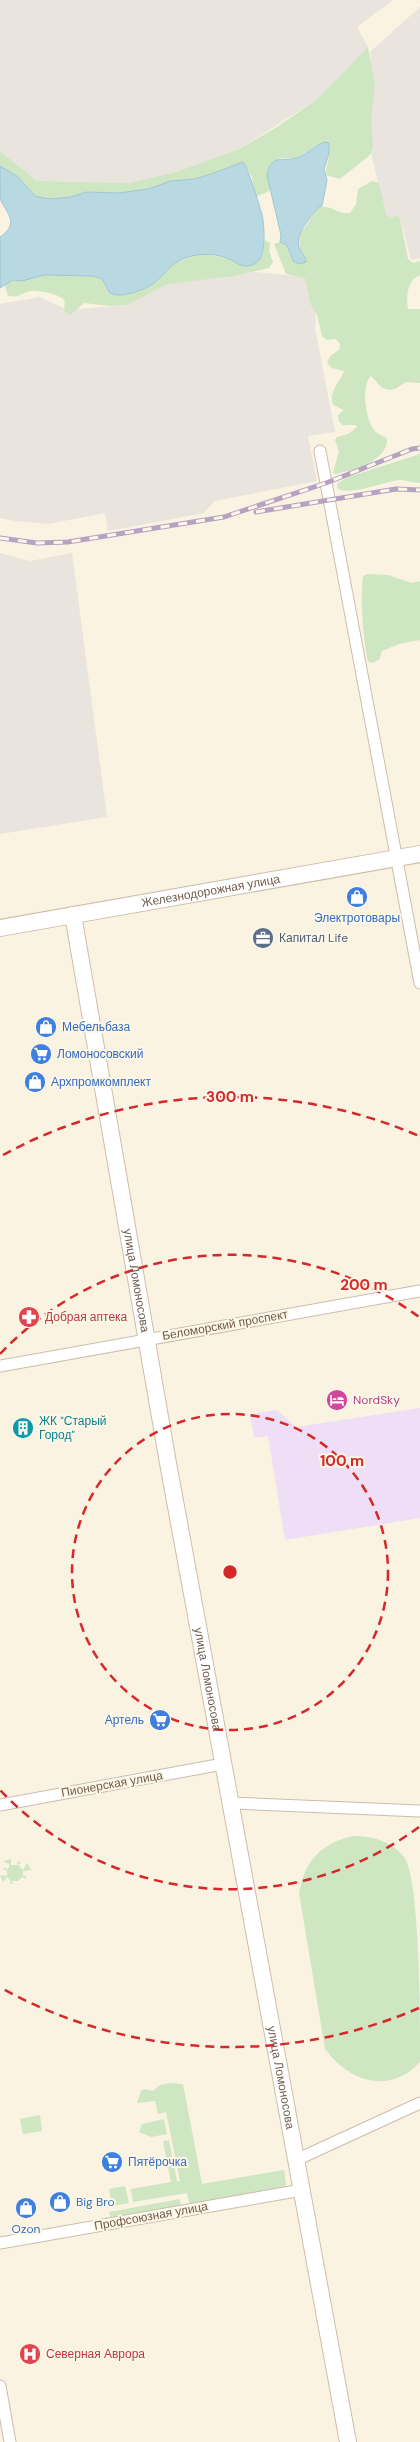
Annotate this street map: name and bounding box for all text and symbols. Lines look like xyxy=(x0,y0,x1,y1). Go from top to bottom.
street label: Железнодорожная улица xyxy=(140,871,282,911)
shop icon: Электротовары xyxy=(345,885,369,909)
place label: Электротовары xyxy=(314,910,400,926)
office icon: Капитал Life xyxy=(251,926,275,950)
place label: Капитал Life xyxy=(279,930,348,946)
shop icon: Мебельбаза xyxy=(34,1015,58,1039)
place label: Мебельбаза xyxy=(62,1019,131,1035)
supermarket icon: Ломоносовский xyxy=(29,1042,53,1066)
place label: Ломоносовский xyxy=(57,1046,143,1062)
shop icon: Архпромкомплект xyxy=(23,1070,47,1094)
place label: Архпромкомплект xyxy=(51,1074,152,1090)
text: 300 m xyxy=(206,1087,254,1107)
street label: улица Ломоносова xyxy=(120,1228,153,1334)
text: 200 m xyxy=(340,1275,388,1295)
pharmacy icon: Добрая аптека xyxy=(17,1305,41,1329)
street label: Беломорский проспект xyxy=(161,1306,290,1344)
place label: Добрая аптека xyxy=(45,1309,128,1325)
hotel icon: NordSky xyxy=(325,1388,349,1412)
place label: NordSky xyxy=(353,1392,400,1408)
place label: ЖК "Старый Город" xyxy=(39,1413,106,1443)
building icon: ЖК "Старый Город" xyxy=(11,1416,35,1440)
text: 100 m xyxy=(320,1451,364,1471)
centre of rings xyxy=(221,1563,239,1581)
street label: улица Ломоносова xyxy=(190,1626,225,1733)
supermarket icon: Артель xyxy=(148,1708,172,1732)
place label: Артель xyxy=(105,1712,144,1728)
street label: Пионерская улица xyxy=(60,1767,164,1801)
street label: улица Ломоносова xyxy=(264,2025,298,2131)
supermarket icon: Пятёрочка xyxy=(100,2150,124,2174)
place label: Пятёрочка xyxy=(128,2154,187,2170)
shop icon: Big Bro xyxy=(48,2190,72,2214)
place label: Big Bro xyxy=(76,2194,115,2210)
shop icon: Ozon xyxy=(14,2196,38,2220)
street label: Профсоюзная улица xyxy=(93,2198,209,2234)
place label: Ozon xyxy=(12,2221,41,2237)
hospital icon: Северная Аврора xyxy=(18,2342,42,2366)
place label: Северная Аврора xyxy=(46,2346,145,2362)

